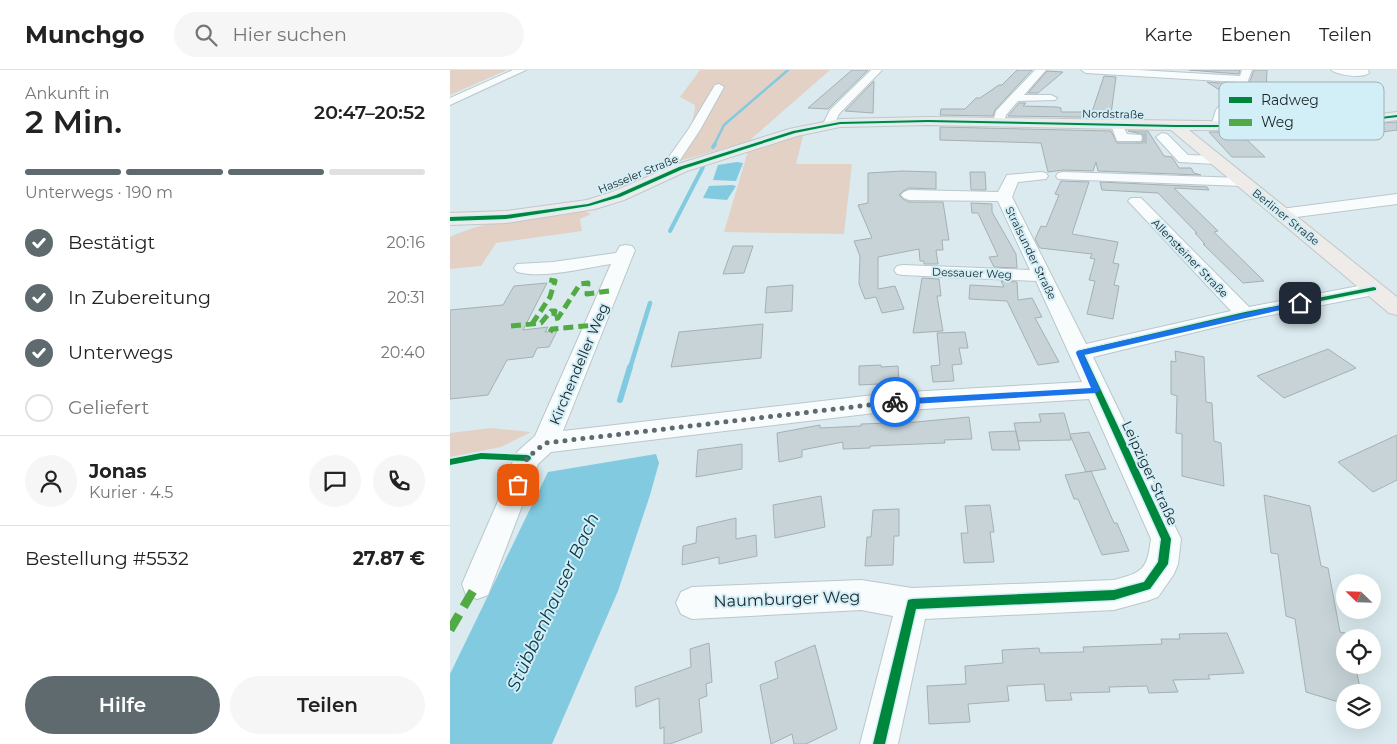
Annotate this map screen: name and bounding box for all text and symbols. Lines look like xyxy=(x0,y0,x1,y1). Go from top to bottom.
search box xyxy=(174,12,524,57)
text: Munchgo xyxy=(25,20,144,49)
icon: search xyxy=(192,21,220,49)
text: Hier suchen xyxy=(232,23,347,46)
text: Karte xyxy=(1144,24,1193,46)
text: Ebenen xyxy=(1221,24,1291,46)
text: Teilen xyxy=(1319,24,1372,46)
legend xyxy=(1219,82,1384,140)
text: Ankunft in xyxy=(25,84,110,103)
text: Radweg xyxy=(1261,91,1319,109)
text: 20:47–20:52 xyxy=(314,101,425,124)
text: 2 Min. xyxy=(25,102,122,141)
street label: Nordstraße xyxy=(1082,106,1144,122)
text: Weg xyxy=(1261,113,1294,131)
street label: Hasseler Straße xyxy=(596,151,681,196)
text: Unterwegs · 190 m xyxy=(25,183,173,202)
street label: Berliner Straße xyxy=(1250,186,1323,249)
street label: Stralsunder Straße xyxy=(1002,204,1060,302)
street label: Allensteiner Straße xyxy=(1149,216,1231,301)
icon: check xyxy=(25,229,53,257)
text: Bestätigt xyxy=(68,231,155,254)
text: 20:16 xyxy=(386,233,425,252)
street label: Dessauer Weg xyxy=(932,265,1012,281)
pin xyxy=(1279,282,1321,324)
icon: check xyxy=(25,284,53,312)
text: In Zubereitung xyxy=(68,286,211,309)
text: 20:31 xyxy=(387,288,425,307)
icon: home xyxy=(1286,289,1314,317)
street label: Kirchendeller Weg xyxy=(545,300,613,428)
icon: check xyxy=(25,339,53,367)
text: Unterwegs xyxy=(68,341,173,364)
text: 20:40 xyxy=(381,343,425,362)
courier xyxy=(870,377,920,427)
icon: bike xyxy=(881,388,909,416)
text: Geliefert xyxy=(68,396,149,419)
street label: Leipziger Straße xyxy=(1118,418,1182,528)
button: person xyxy=(25,455,77,507)
button: chat xyxy=(309,455,361,507)
button: phone xyxy=(373,455,425,507)
text: Jonas xyxy=(89,460,147,483)
pin xyxy=(497,464,539,506)
icon: bag xyxy=(504,471,532,499)
text: Kurier · 4.5 xyxy=(89,483,173,502)
water label: Stübbenhauser Bach xyxy=(502,509,604,695)
text: Bestellung #5532 xyxy=(25,547,189,570)
text: 27.87 € xyxy=(353,547,425,570)
north arrow xyxy=(1336,574,1381,619)
map controls xyxy=(1336,574,1381,729)
street label: Naumburger Weg xyxy=(713,587,861,611)
button: locate xyxy=(1336,629,1381,674)
button: Hilfe xyxy=(25,676,220,734)
button: Teilen xyxy=(230,676,425,734)
button: layers xyxy=(1336,684,1381,729)

